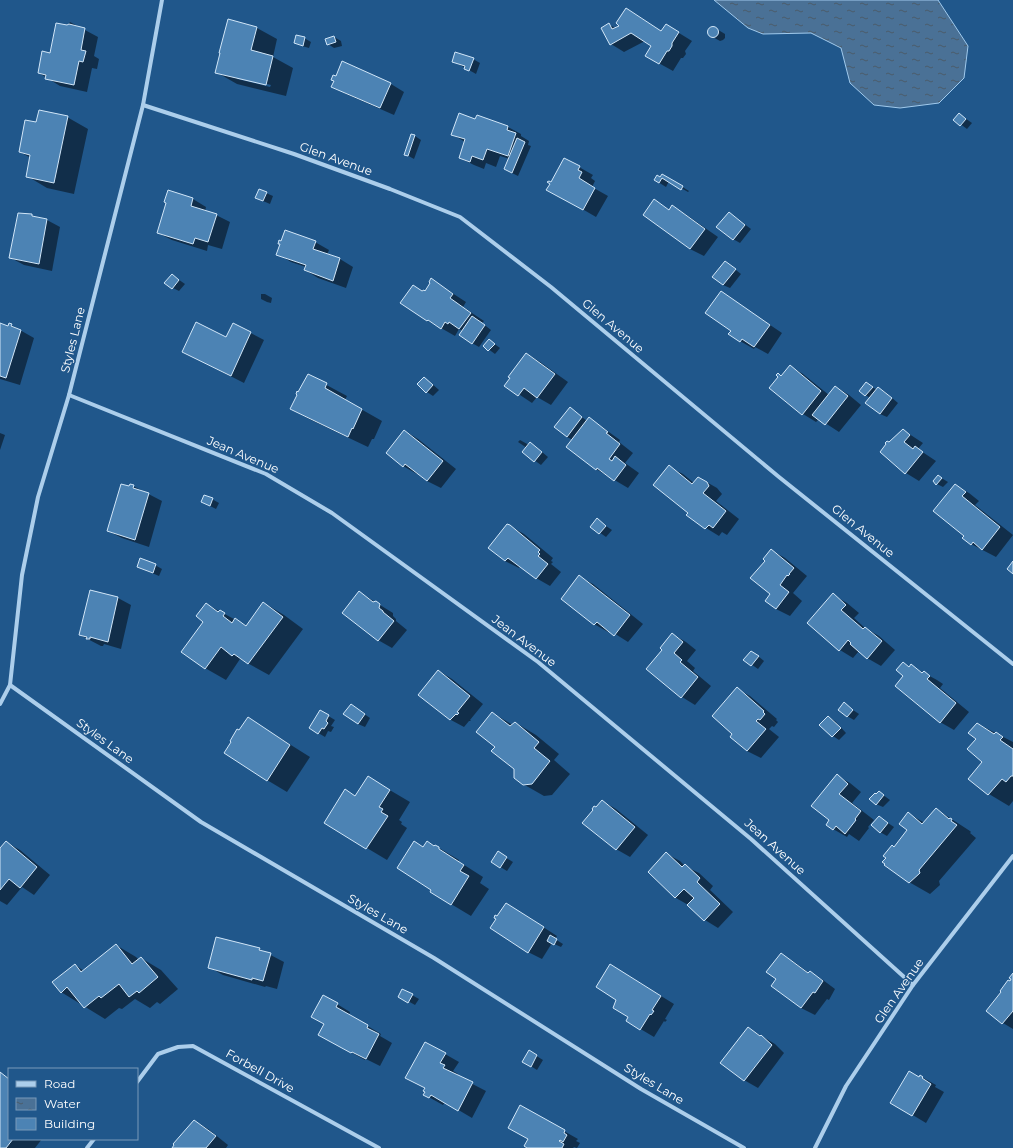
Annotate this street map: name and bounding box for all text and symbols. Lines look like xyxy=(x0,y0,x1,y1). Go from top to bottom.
street label: Glen Avenue xyxy=(298,138,375,179)
street label: Glen Avenue xyxy=(579,295,647,356)
street label: Styles Lane xyxy=(57,305,88,374)
street label: Jean Avenue xyxy=(204,432,281,476)
street label: Glen Avenue xyxy=(829,501,898,560)
street label: Jean Avenue xyxy=(488,611,559,670)
street label: Styles Lane xyxy=(74,715,137,766)
street label: Jean Avenue xyxy=(741,815,809,878)
street label: Styles Lane xyxy=(345,890,411,937)
street label: Glen Avenue xyxy=(871,955,927,1026)
street label: Forbell Drive xyxy=(223,1046,297,1096)
street label: Styles Lane xyxy=(622,1060,687,1107)
legend xyxy=(8,1068,138,1140)
text: Road xyxy=(44,1076,75,1091)
text: Water xyxy=(44,1096,81,1111)
text: Building xyxy=(44,1116,95,1131)

